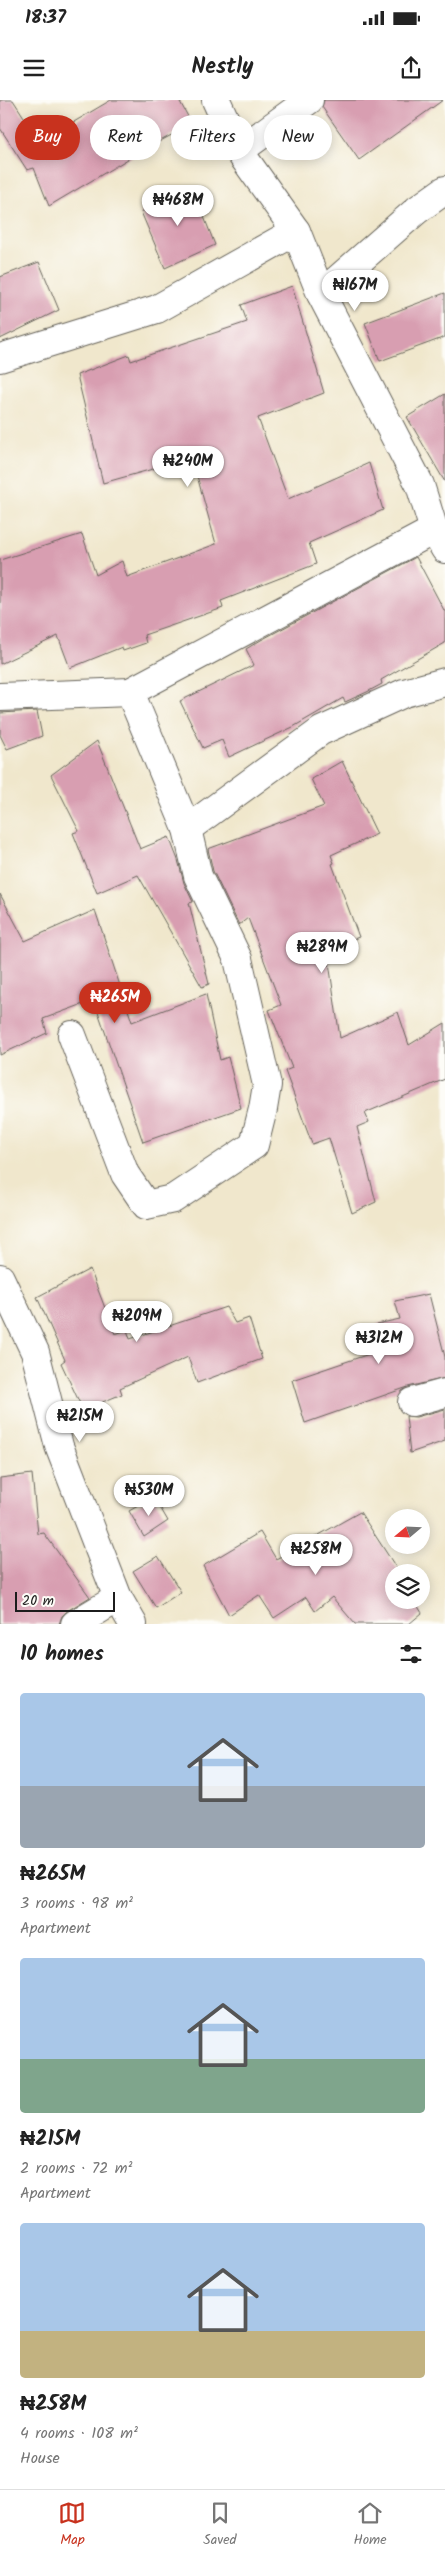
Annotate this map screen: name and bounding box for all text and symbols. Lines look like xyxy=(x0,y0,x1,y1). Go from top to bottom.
text: 18:37 xyxy=(25,3,66,33)
text: Nestly xyxy=(191,50,254,85)
icon: menu xyxy=(20,54,48,82)
icon: share xyxy=(397,54,425,82)
chip: Buy xyxy=(15,115,80,160)
chip: Rent xyxy=(90,115,161,160)
chip: Filters xyxy=(171,115,254,160)
chip: New xyxy=(264,115,332,160)
pin: ₦468M xyxy=(143,184,213,227)
text: ₦468M xyxy=(153,188,203,213)
pin: ₦167M xyxy=(320,270,390,312)
text: ₦167M xyxy=(333,273,377,298)
pin: ₦240M xyxy=(153,446,223,488)
text: ₦240M xyxy=(163,449,213,474)
pin: ₦289M xyxy=(287,932,357,974)
text: ₦289M xyxy=(297,935,347,960)
pin: ₦265M xyxy=(80,982,150,1024)
text: ₦265M xyxy=(90,985,140,1010)
pin: ₦209M xyxy=(102,1300,172,1343)
text: ₦209M xyxy=(112,1304,162,1329)
pin: ₦312M xyxy=(344,1322,414,1365)
text: ₦312M xyxy=(356,1326,402,1351)
pin: ₦215M xyxy=(45,1400,115,1443)
text: ₦215M xyxy=(57,1404,103,1429)
pin: ₦530M xyxy=(114,1474,184,1517)
text: ₦530M xyxy=(125,1478,173,1503)
north arrow xyxy=(385,1509,430,1554)
map controls xyxy=(385,1509,430,1609)
pin: ₦258M xyxy=(281,1534,351,1576)
text: ₦258M xyxy=(291,1537,341,1562)
button: layers xyxy=(385,1564,430,1609)
scale bar xyxy=(15,1589,115,1612)
text: 20 m xyxy=(22,1590,54,1612)
text: 10 homes xyxy=(20,1638,104,1671)
icon: filters xyxy=(397,1640,425,1668)
icon: home xyxy=(178,1725,268,1815)
text: ₦265M xyxy=(20,1858,85,1891)
text: 3 rooms · 98 m² xyxy=(20,1891,133,1916)
text: Apartment xyxy=(20,1916,91,1941)
icon: home xyxy=(178,1990,268,2080)
text: ₦215M xyxy=(20,2123,80,2156)
text: 2 rooms · 72 m² xyxy=(20,2156,132,2181)
text: Apartment xyxy=(20,2181,91,2206)
icon: home xyxy=(178,2255,268,2345)
text: ₦258M xyxy=(20,2388,86,2421)
text: 4 rooms · 108 m² xyxy=(20,2421,138,2446)
text: House xyxy=(20,2446,60,2471)
tab: Map xyxy=(58,2499,86,2551)
tab: Saved xyxy=(203,2499,237,2551)
tab: Home xyxy=(353,2499,387,2551)

